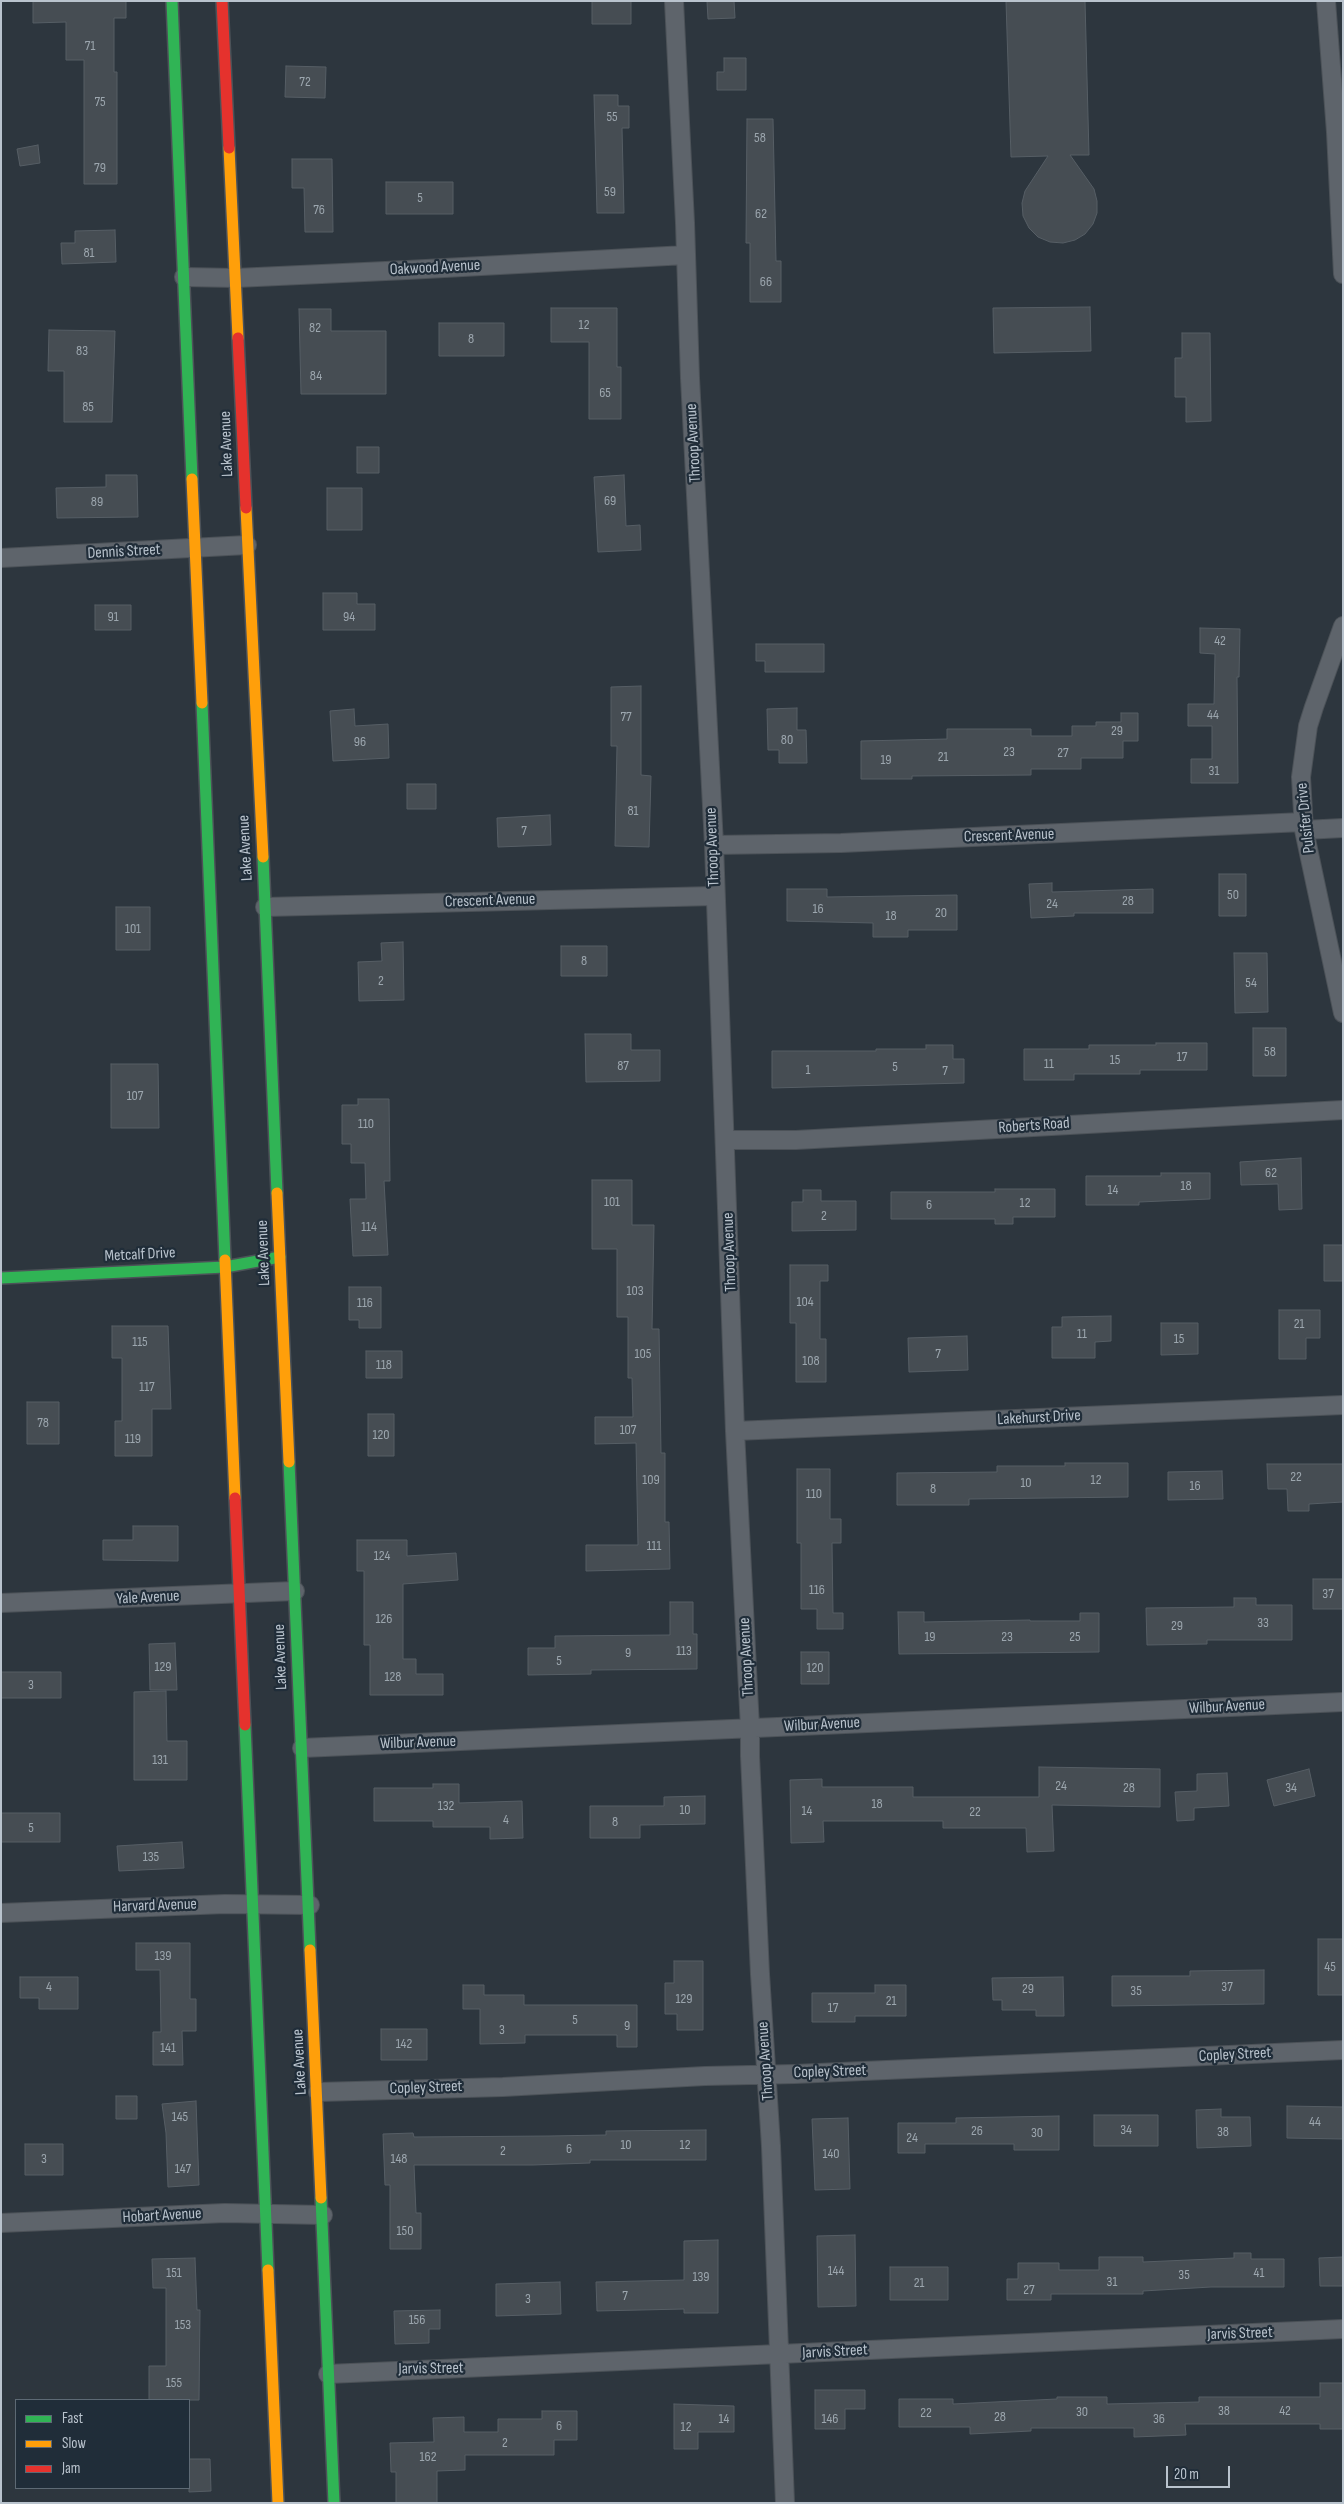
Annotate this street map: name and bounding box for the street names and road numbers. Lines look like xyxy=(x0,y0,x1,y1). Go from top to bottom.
street label: Oakwood Avenue xyxy=(389,256,481,280)
street label: Throop Avenue xyxy=(682,403,706,483)
street label: Lake Avenue xyxy=(216,411,238,477)
street label: Dennis Street xyxy=(87,541,161,563)
street label: Pulsifer Drive xyxy=(1293,782,1319,854)
street label: Throop Avenue xyxy=(702,807,724,887)
street label: Lake Avenue xyxy=(235,815,257,881)
street label: Crescent Avenue xyxy=(963,825,1055,847)
street label: Crescent Avenue xyxy=(444,890,536,912)
street label: Roberts Road xyxy=(998,1114,1070,1138)
street label: Throop Avenue xyxy=(719,1212,741,1292)
street label: Lake Avenue xyxy=(253,1220,275,1286)
street label: Metcalf Drive xyxy=(104,1244,176,1266)
street label: Lakehurst Drive xyxy=(997,1406,1081,1430)
street label: Yale Avenue xyxy=(116,1587,180,1609)
street label: Throop Avenue xyxy=(735,1617,759,1697)
street label: Lake Avenue xyxy=(270,1624,292,1690)
street label: Wilbur Avenue xyxy=(1189,1695,1265,1719)
street label: Wilbur Avenue xyxy=(784,1713,860,1737)
street label: Wilbur Avenue xyxy=(380,1732,456,1754)
street label: Harvard Avenue xyxy=(113,1895,197,1917)
street label: Throop Avenue xyxy=(754,2021,778,2101)
street label: Lake Avenue xyxy=(289,2029,311,2095)
street label: Copley Street xyxy=(1198,2044,1272,2066)
street label: Copley Street xyxy=(793,2061,867,2083)
street label: Copley Street xyxy=(389,2077,463,2099)
street label: Hobart Avenue xyxy=(122,2204,202,2228)
street label: Jarvis Street xyxy=(1207,2323,1273,2345)
street label: Jarvis Street xyxy=(802,2341,868,2363)
street label: Jarvis Street xyxy=(398,2359,464,2379)

